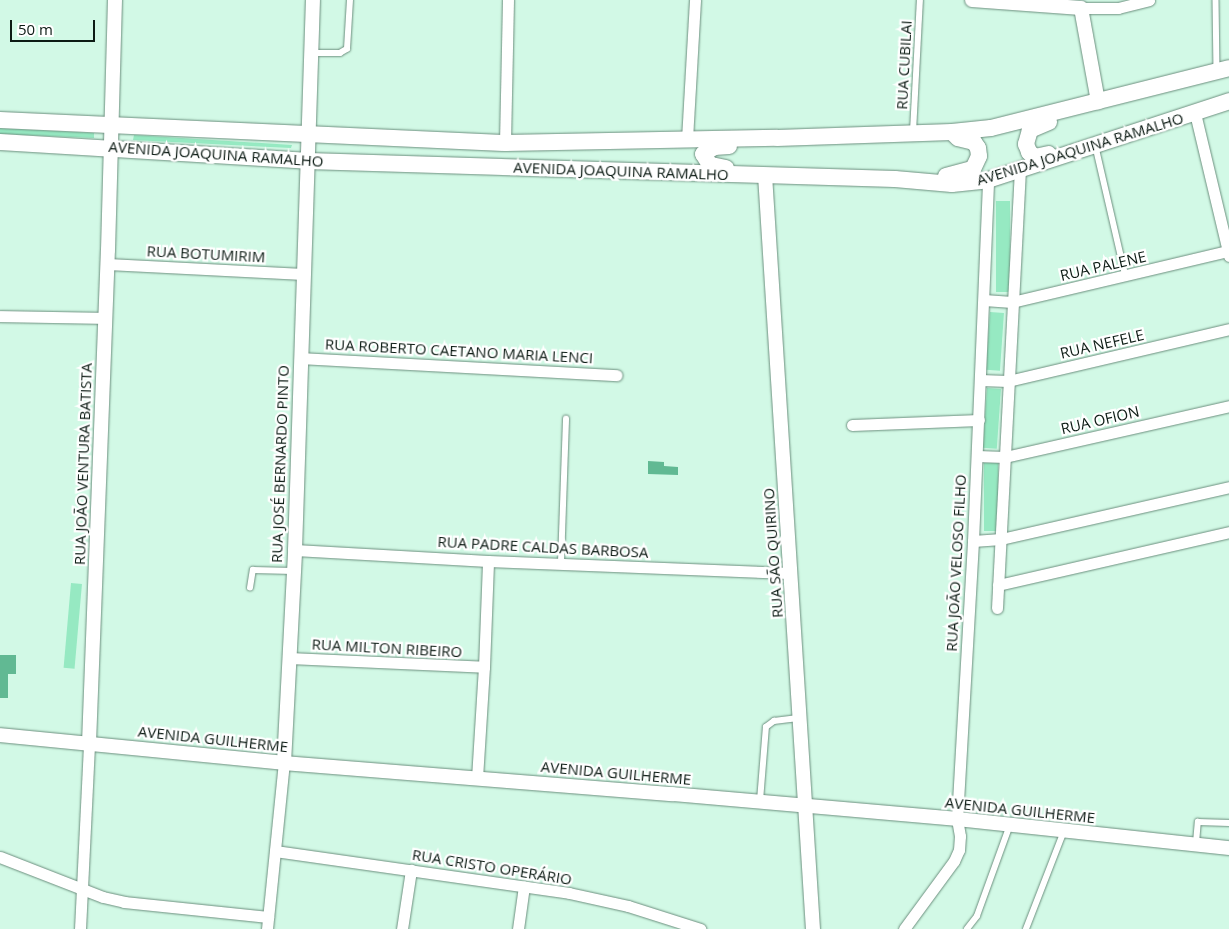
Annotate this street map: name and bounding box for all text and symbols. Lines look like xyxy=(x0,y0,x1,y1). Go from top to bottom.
scale bar xyxy=(12,10,98,42)
text: 50 m xyxy=(18,19,53,39)
street label: RUA CUBILAI xyxy=(893,20,915,110)
street label: AVENIDA JOAQUINA RAMALHO xyxy=(974,109,1186,189)
street label: AVENIDA JOAQUINA RAMALHO xyxy=(108,138,324,170)
street label: AVENIDA JOAQUINA RAMALHO xyxy=(513,158,729,184)
street label: RUA BOTUMIRIM xyxy=(146,242,266,266)
street label: RUA PALENE xyxy=(1058,247,1148,285)
street label: RUA NEFELE xyxy=(1058,326,1146,362)
street label: RUA ROBERTO CAETANO MARIA LENCI xyxy=(325,335,593,367)
street label: RUA JOÃO VENTURA BATISTA xyxy=(70,363,96,565)
street label: RUA JOSÉ BERNARDO PINTO xyxy=(268,365,292,563)
street label: RUA OFION xyxy=(1059,402,1141,438)
street label: RUA JOÃO VELOSO FILHO xyxy=(942,474,970,652)
street label: RUA SÃO QUIRINO xyxy=(759,488,787,618)
street label: RUA PADRE CALDAS BARBOSA xyxy=(437,532,649,562)
street label: RUA MILTON RIBEIRO xyxy=(311,635,463,661)
street label: AVENIDA GUILHERME xyxy=(137,722,289,756)
street label: AVENIDA GUILHERME xyxy=(540,757,692,789)
street label: AVENIDA GUILHERME xyxy=(944,793,1096,827)
street label: RUA CRISTO OPERÁRIO xyxy=(411,845,573,889)

